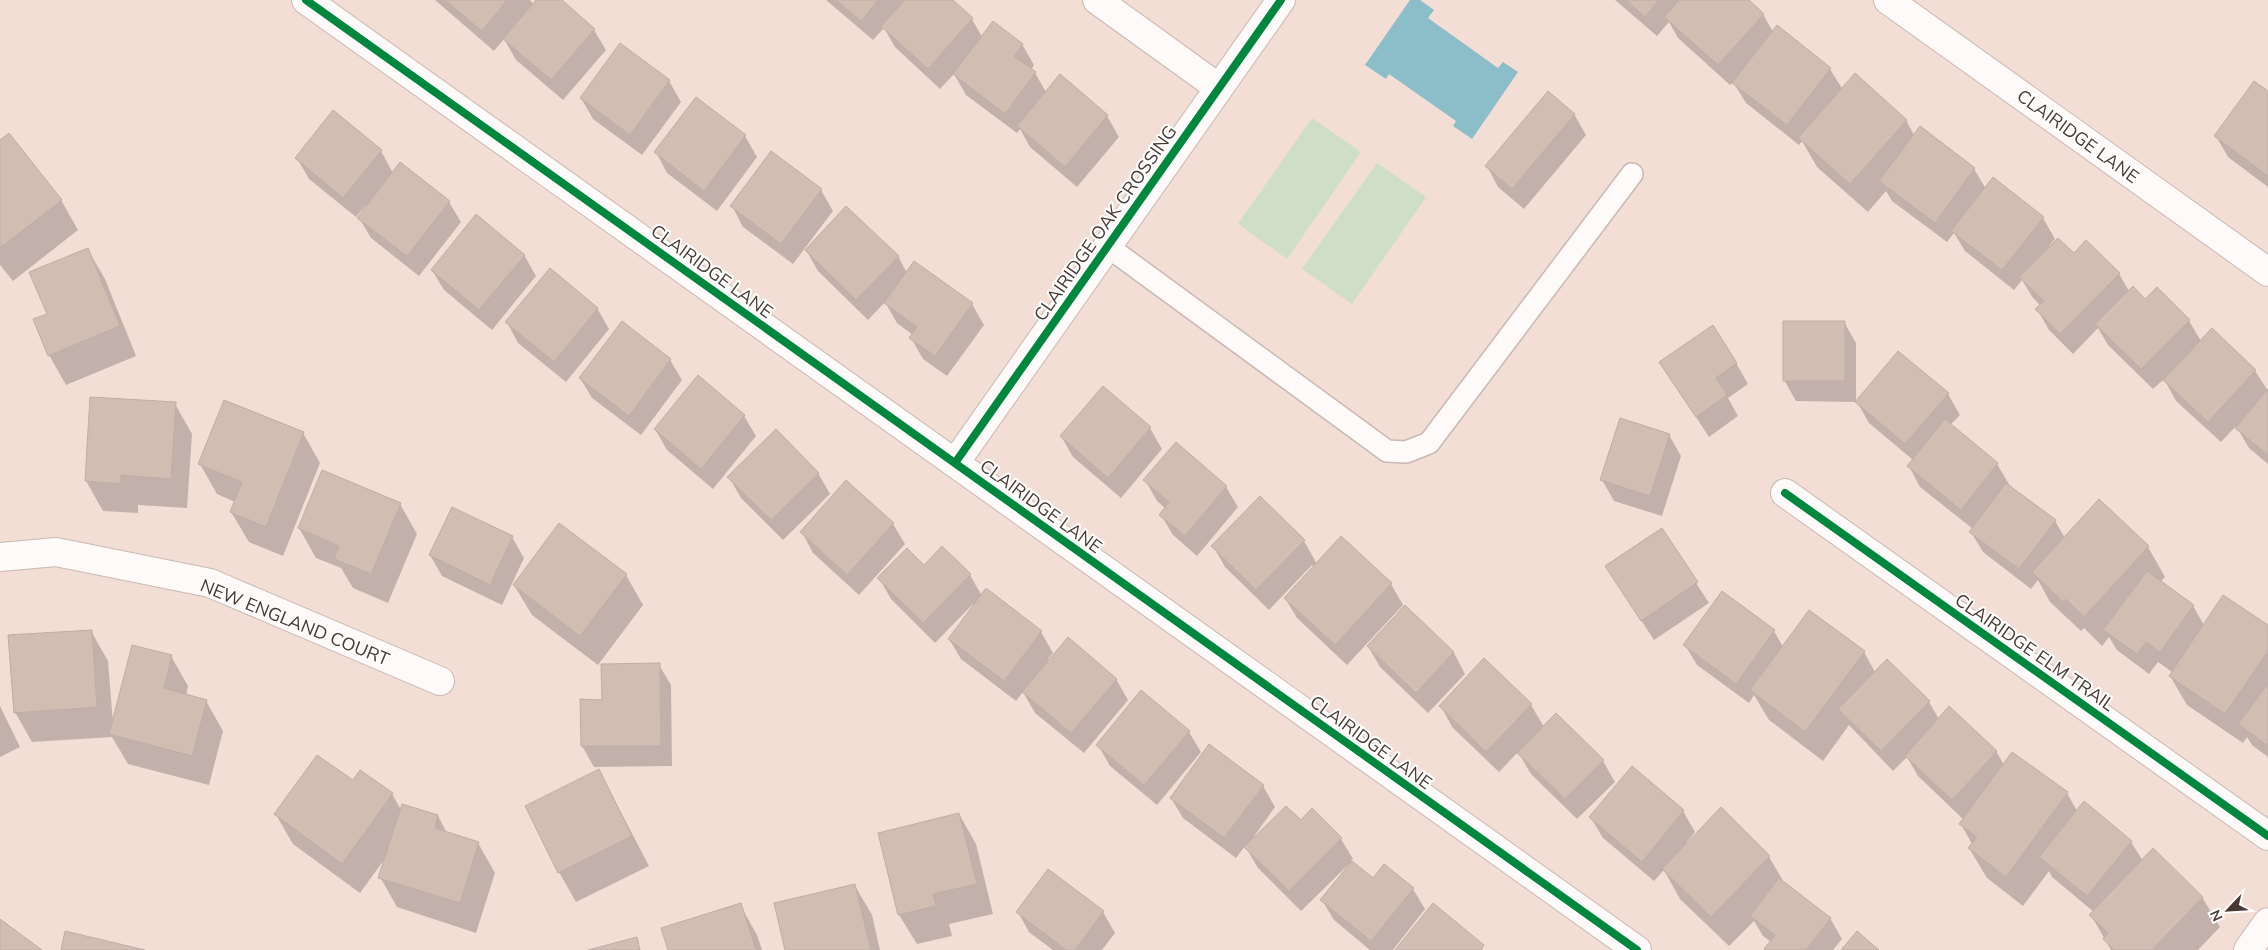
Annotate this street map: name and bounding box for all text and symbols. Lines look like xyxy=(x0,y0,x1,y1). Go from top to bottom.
street label: CLAIRIDGE LANE xyxy=(2012,84,2144,188)
street label: CLAIRIDGE OAK CROSSING xyxy=(1028,121,1182,325)
street label: CLAIRIDGE LANE xyxy=(646,219,778,323)
street label: CLAIRIDGE LANE xyxy=(975,454,1107,558)
street label: NEW ENGLAND COURT xyxy=(197,573,393,671)
street label: CLAIRIDGE ELM TRAIL xyxy=(1951,588,2120,716)
street label: CLAIRIDGE LANE xyxy=(1305,690,1437,794)
north arrow xyxy=(2203,885,2253,935)
text: N xyxy=(2206,907,2227,924)

